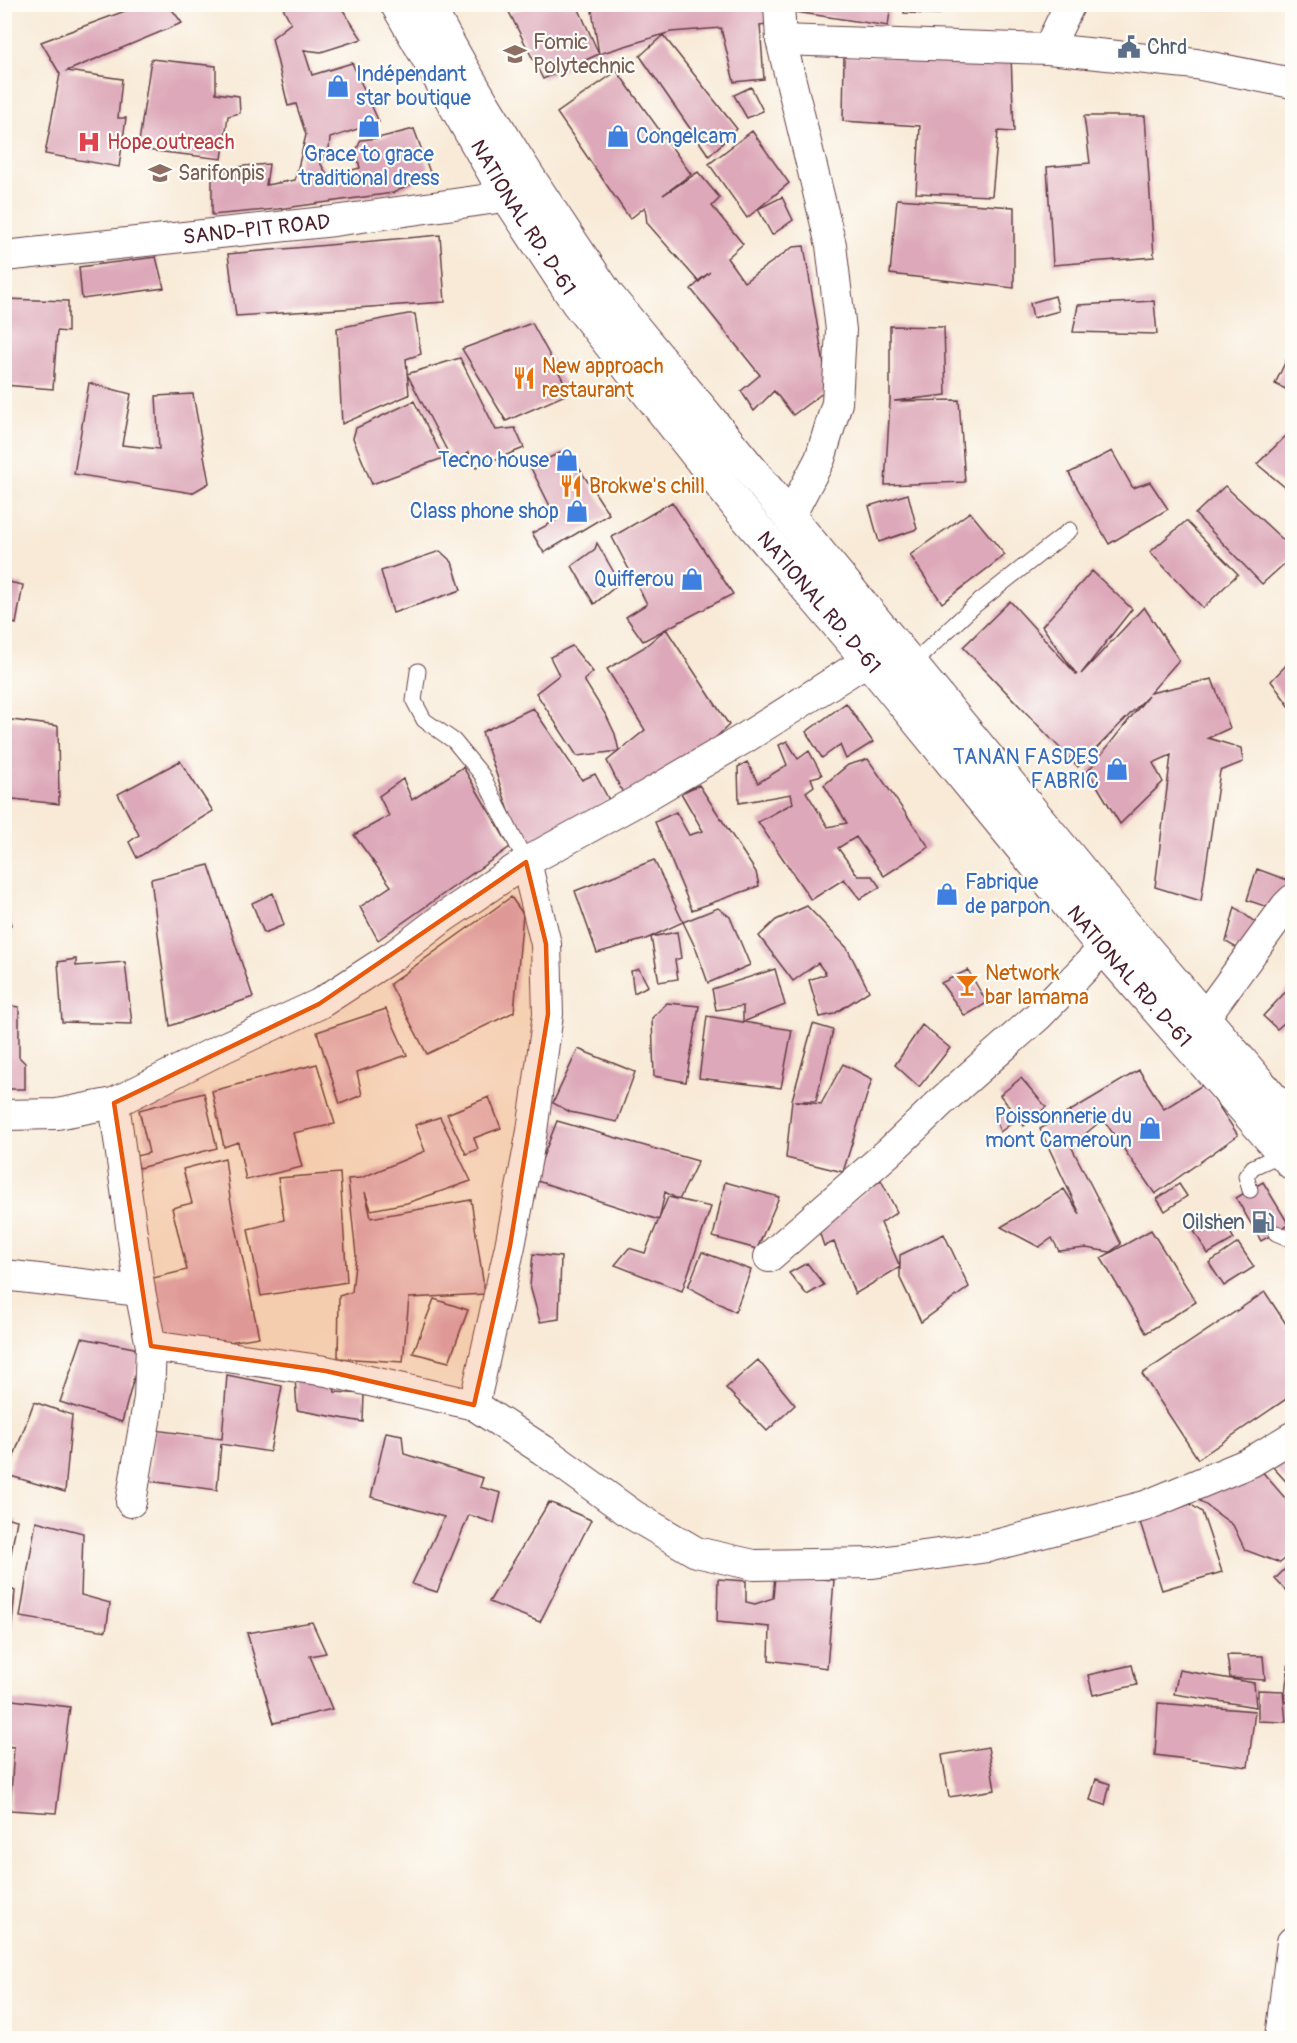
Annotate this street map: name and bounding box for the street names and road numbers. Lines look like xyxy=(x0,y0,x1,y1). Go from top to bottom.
street label: NATIONAL RD. D-61 xyxy=(464,135,582,300)
street label: SAND-PIT ROAD xyxy=(182,208,332,251)
street label: NATIONAL RD. D-61 xyxy=(751,526,887,679)
street label: NATIONAL RD. D-61 xyxy=(1061,900,1197,1053)

